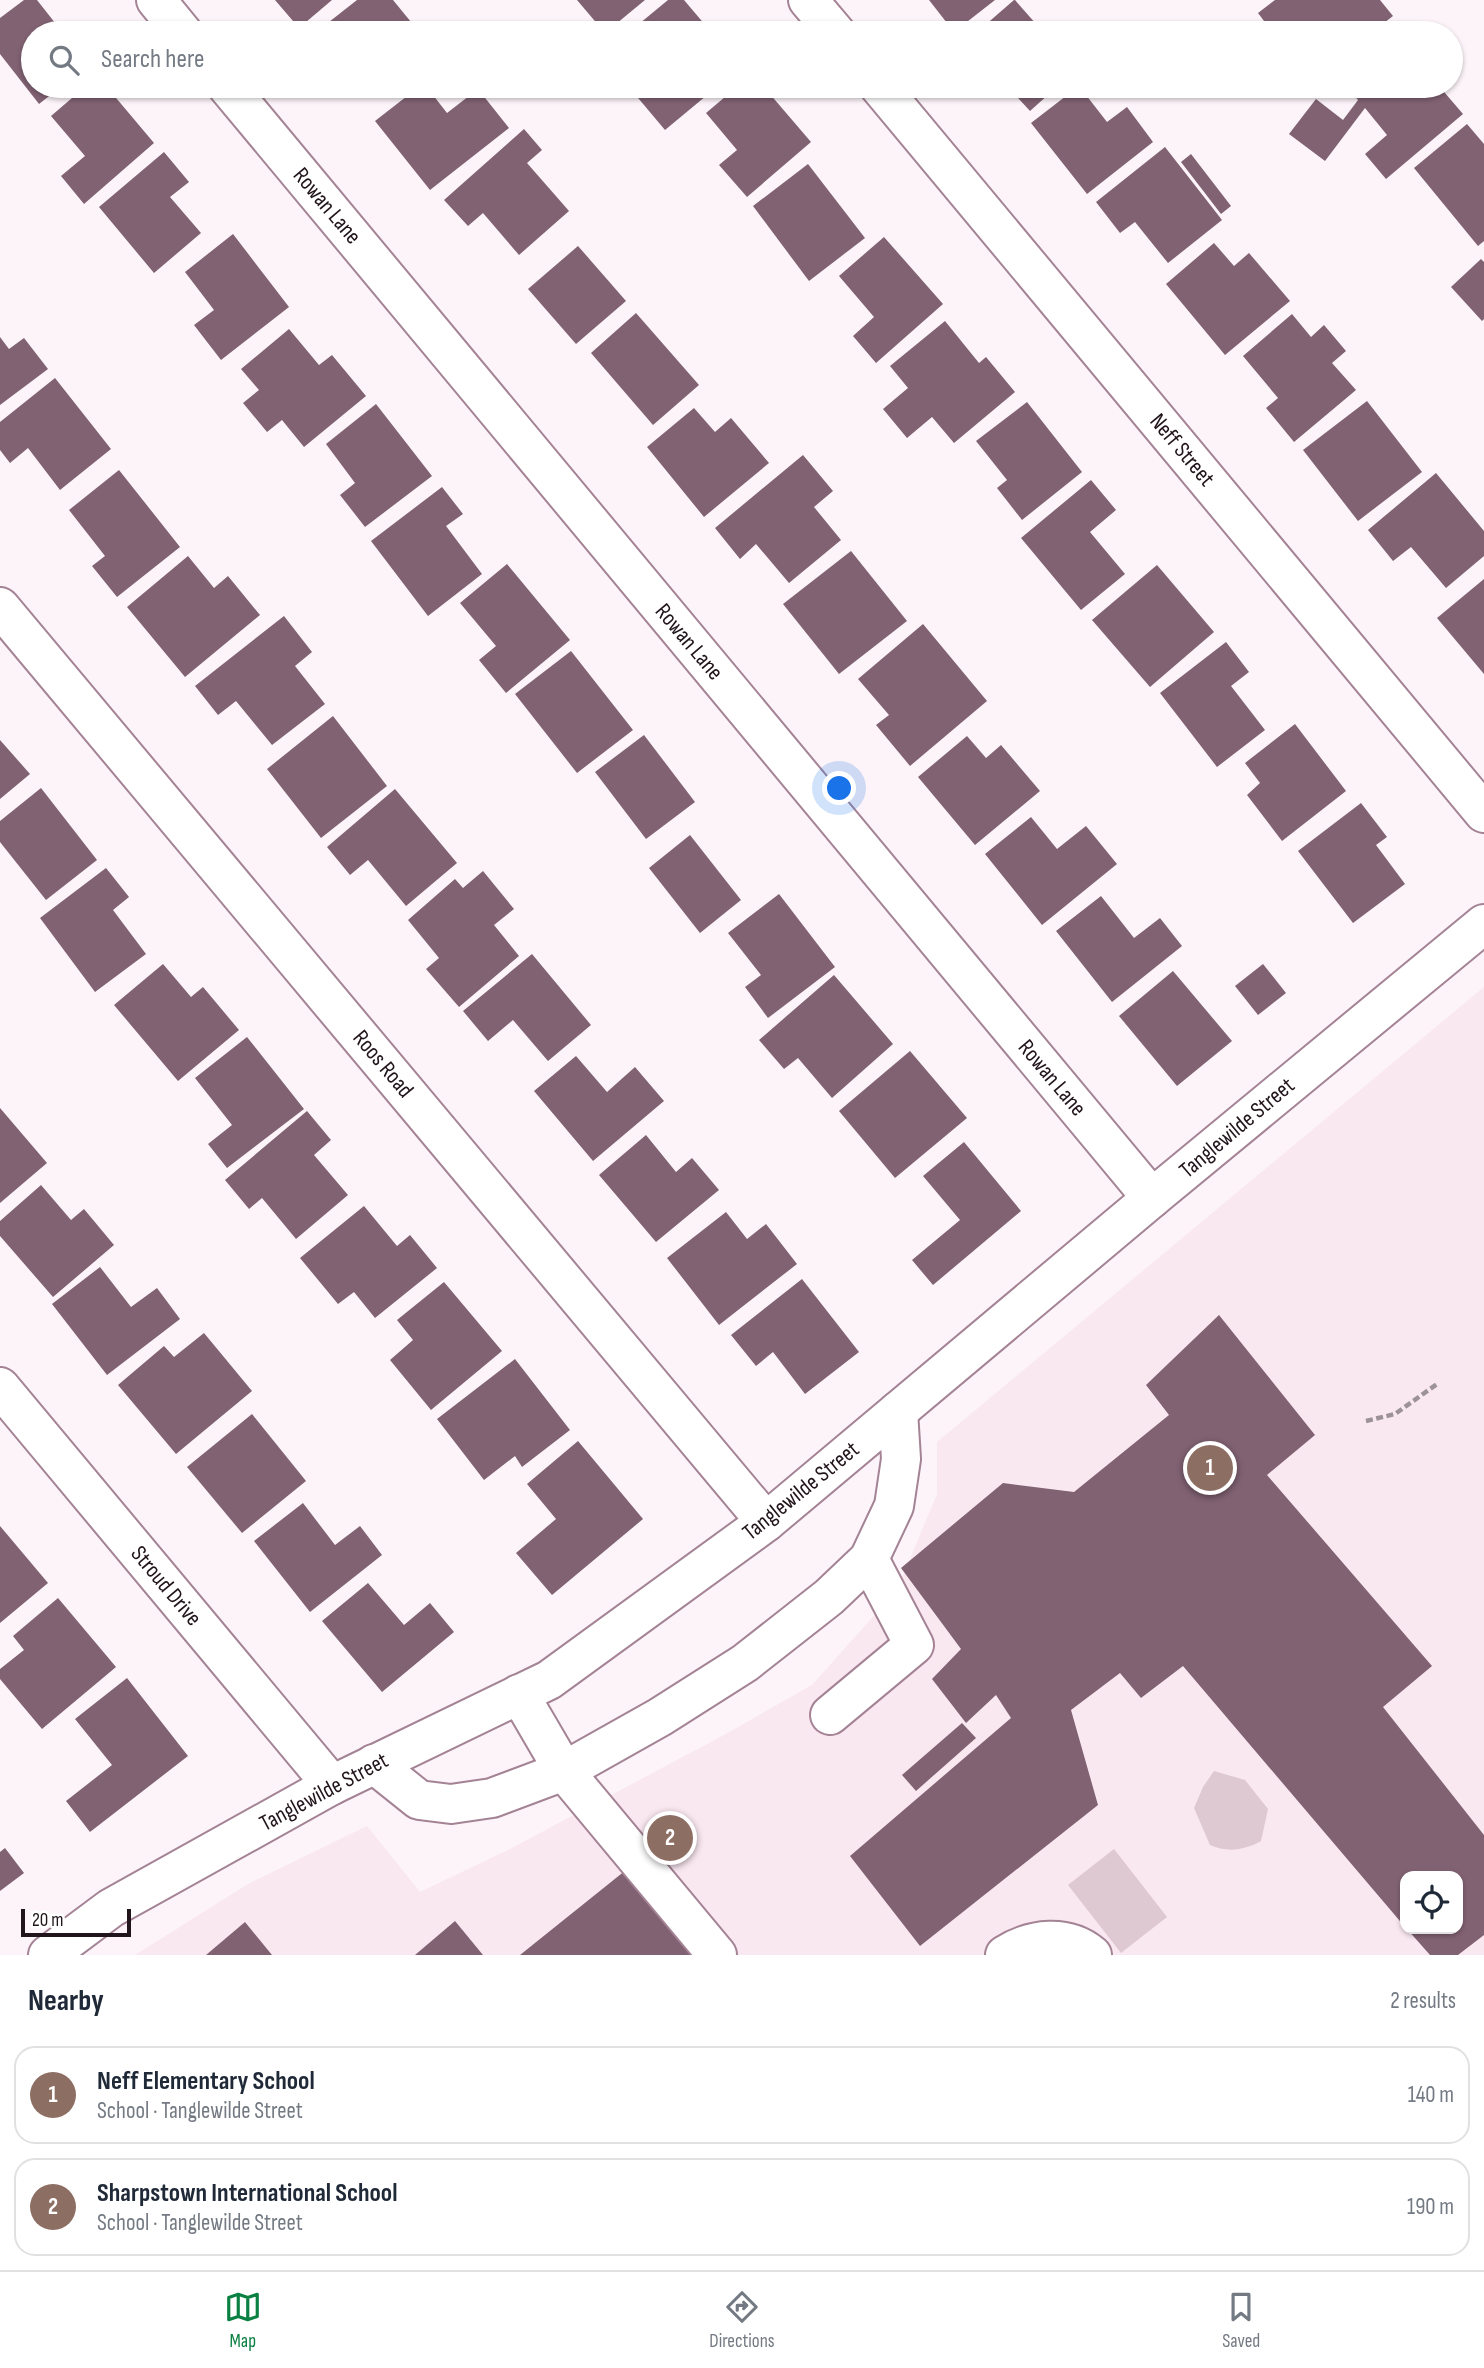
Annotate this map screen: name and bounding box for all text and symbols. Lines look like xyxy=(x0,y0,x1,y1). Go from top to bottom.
search box xyxy=(21,21,1463,98)
icon: search xyxy=(45,41,83,79)
text: Search here xyxy=(101,44,204,75)
street label: Rowan Lane xyxy=(287,162,367,250)
street label: Neff Street xyxy=(1144,408,1220,492)
street label: Rowan Lane xyxy=(649,598,729,686)
your location xyxy=(822,771,856,805)
street label: Roos Road xyxy=(347,1024,419,1104)
street label: Rowan Lane xyxy=(1012,1034,1092,1122)
street label: Tanglewilde Street xyxy=(1174,1072,1300,1184)
street label: Tanglewilde Street xyxy=(737,1436,865,1546)
pin: 1 xyxy=(1187,1442,1233,1494)
street label: Stroud Drive xyxy=(125,1540,207,1632)
street label: Tanglewilde Street xyxy=(255,1746,393,1838)
pin: 2 xyxy=(647,1812,693,1864)
map controls xyxy=(1400,1871,1463,1934)
button: locate xyxy=(1400,1871,1463,1934)
scale bar xyxy=(21,1906,131,1938)
text: 20 m xyxy=(32,1909,64,1932)
text: Nearby xyxy=(28,1983,104,2019)
text: 2 results xyxy=(1390,1987,1456,2015)
text: Neff Elementary School xyxy=(97,2066,315,2097)
text: 1 xyxy=(48,2081,58,2109)
text: 140 m xyxy=(1408,2081,1454,2109)
text: School · Tanglewilde Street xyxy=(97,2097,303,2125)
text: Sharpstown International School xyxy=(97,2178,397,2209)
text: 2 xyxy=(48,2193,58,2221)
text: 190 m xyxy=(1407,2193,1454,2221)
text: School · Tanglewilde Street xyxy=(97,2209,303,2237)
tab: Map xyxy=(224,2288,262,2353)
tab: Directions xyxy=(709,2288,775,2353)
tab: Saved xyxy=(1222,2288,1260,2353)

